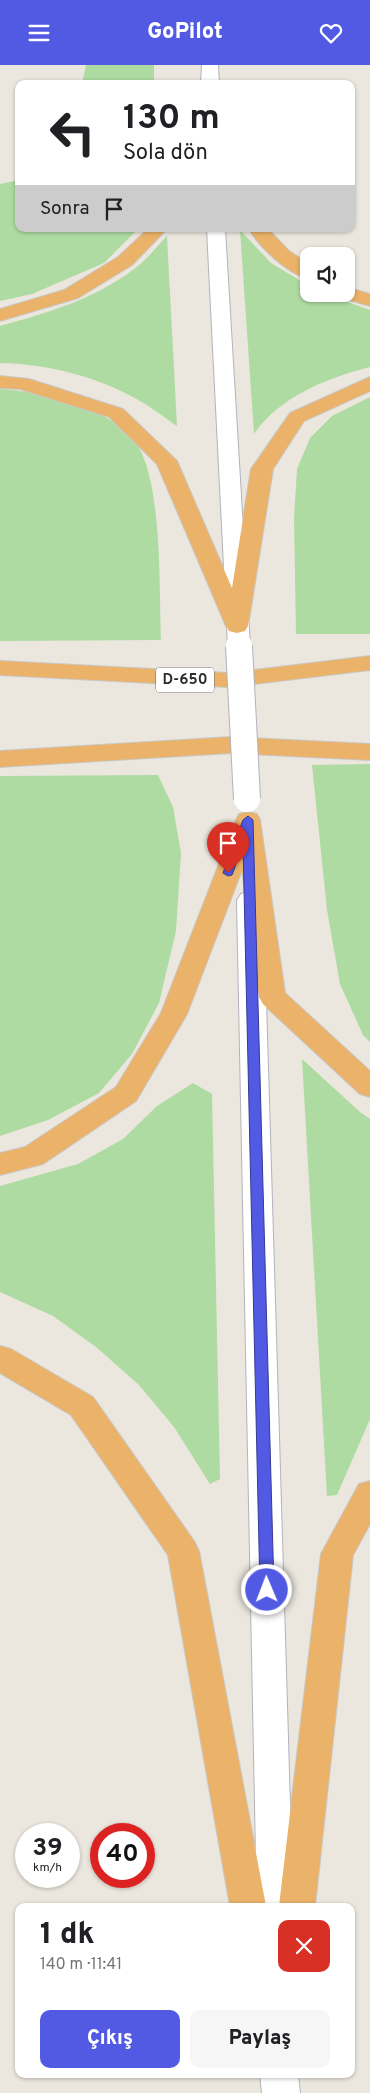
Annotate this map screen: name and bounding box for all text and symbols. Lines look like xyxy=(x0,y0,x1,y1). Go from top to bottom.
icon: menu xyxy=(25,19,53,47)
text: GoPilot xyxy=(147,19,223,46)
icon: heart xyxy=(317,19,345,47)
text: 130 m xyxy=(123,97,220,141)
icon: left xyxy=(40,100,105,165)
text: Sola dön xyxy=(123,140,208,167)
icon: arrive xyxy=(100,195,128,223)
text: Sonra xyxy=(40,197,90,221)
map controls xyxy=(300,247,355,302)
button: sound xyxy=(300,247,355,302)
road number: D-650 xyxy=(156,667,214,693)
pin xyxy=(207,822,249,873)
icon: arrive xyxy=(214,829,242,857)
position arrow xyxy=(240,1563,292,1615)
speed limit sign: 40 xyxy=(90,1823,155,1888)
text: 39 xyxy=(32,1833,63,1865)
text: km/h xyxy=(33,1860,62,1876)
text: 1 dk xyxy=(40,1917,94,1954)
button: close xyxy=(278,1920,330,1972)
text: 140 m · 11:41 xyxy=(40,1955,122,1975)
button: Çıkış xyxy=(40,2010,180,2068)
button: Paylaş xyxy=(190,2010,330,2068)

